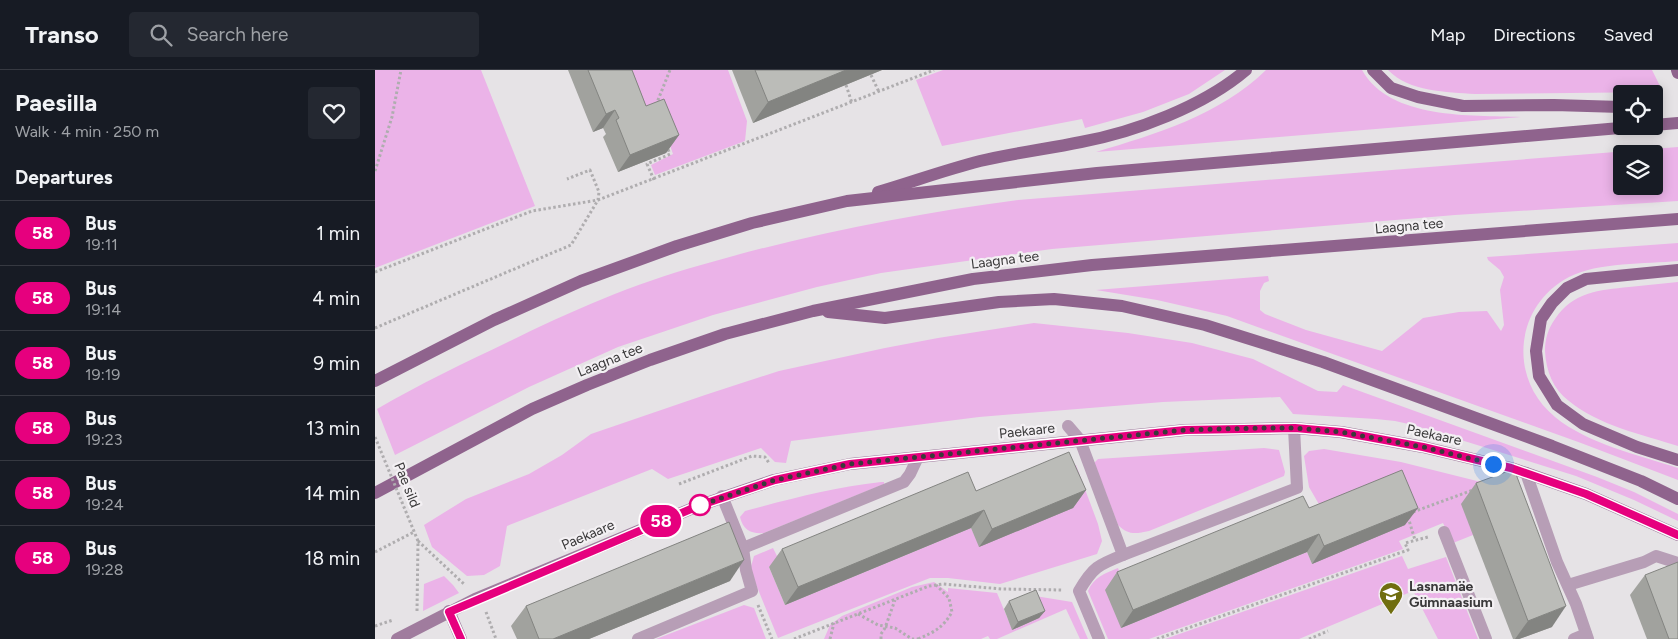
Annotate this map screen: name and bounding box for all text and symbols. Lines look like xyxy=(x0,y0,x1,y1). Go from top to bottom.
search box xyxy=(129,12,479,57)
text: Transo xyxy=(25,20,99,49)
icon: search xyxy=(147,21,175,49)
text: Search here xyxy=(187,23,288,46)
text: Map xyxy=(1430,24,1465,46)
text: Directions xyxy=(1493,24,1575,46)
text: Saved xyxy=(1603,24,1653,46)
map controls xyxy=(1613,85,1663,195)
button: locate xyxy=(1613,85,1663,135)
button: heart xyxy=(308,87,360,139)
text: Paesilla xyxy=(15,88,97,117)
text: Walk · 4 min · 250 m xyxy=(15,122,159,141)
button: layers xyxy=(1613,145,1663,195)
text: Departures xyxy=(15,166,113,189)
text: Bus xyxy=(85,212,116,235)
street label: Laagna tee xyxy=(1374,215,1444,237)
text: 58 xyxy=(32,222,53,244)
text: 1 min xyxy=(316,222,360,245)
text: 19:11 xyxy=(85,235,118,254)
street label: Laagna tee xyxy=(970,247,1040,273)
text: Bus xyxy=(85,277,116,300)
text: 58 xyxy=(32,287,53,309)
text: 4 min xyxy=(312,287,360,310)
text: 19:14 xyxy=(85,300,121,319)
street label: Laagna tee xyxy=(575,339,645,381)
text: Bus xyxy=(85,342,116,365)
text: 58 xyxy=(32,352,53,374)
text: 9 min xyxy=(313,352,360,375)
text: 19:19 xyxy=(85,365,120,384)
text: Bus xyxy=(85,407,116,430)
text: 58 xyxy=(32,417,53,439)
text: 13 min xyxy=(306,417,360,440)
street label: Paekaare xyxy=(998,420,1056,442)
street label: Paekaare xyxy=(1405,421,1464,449)
text: 19:23 xyxy=(85,430,122,449)
your location xyxy=(1481,452,1506,477)
street label: Pae sild xyxy=(390,460,424,510)
text: Bus xyxy=(85,472,116,495)
text: 58 xyxy=(32,482,53,504)
text: 14 min xyxy=(304,482,360,505)
unlabelled marker xyxy=(689,494,711,516)
text: 19:24 xyxy=(85,495,124,514)
line badge: 58 xyxy=(639,505,683,537)
text: 58 xyxy=(650,510,672,532)
street label: Paekaare xyxy=(559,516,617,554)
text: Bus xyxy=(85,537,116,560)
text: 58 xyxy=(32,547,53,569)
text: 18 min xyxy=(305,547,360,570)
text: 19:28 xyxy=(85,560,123,579)
place label: Lasnamäe Gümnaasium xyxy=(1409,578,1493,611)
school or university icon: Lasnamäe Gümnaasium xyxy=(1378,581,1404,615)

